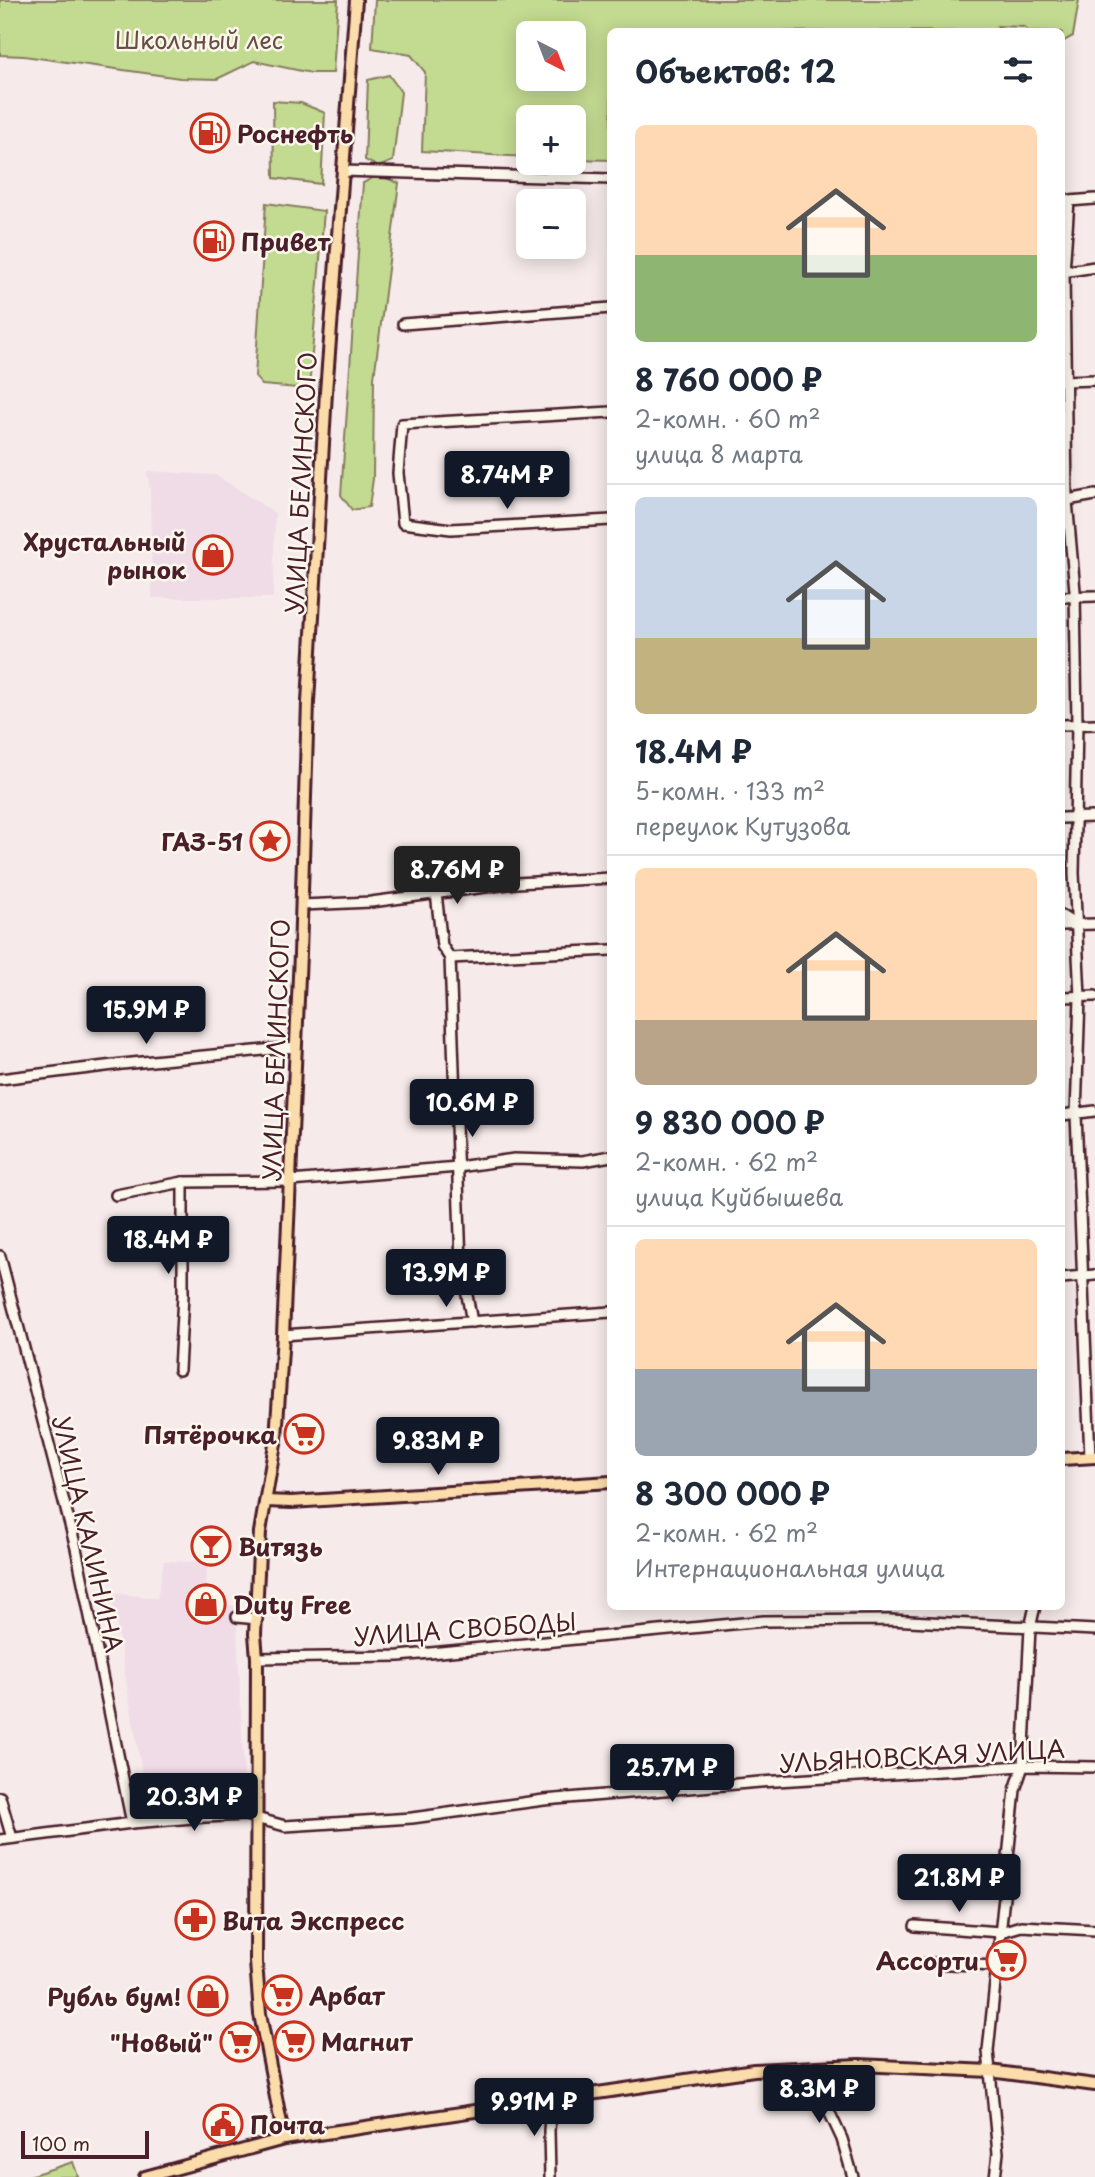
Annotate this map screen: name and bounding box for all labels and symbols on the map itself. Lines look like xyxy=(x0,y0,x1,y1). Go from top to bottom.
park label: Школьный лес xyxy=(115,21,283,57)
north arrow xyxy=(516,21,586,91)
fuel station icon: Роснефть xyxy=(189,112,231,154)
place label: Роснефть xyxy=(237,115,353,151)
fuel station icon: Привет xyxy=(193,220,235,262)
place label: Привет xyxy=(241,223,331,259)
street label: УЛИЦА БЕЛИНСКОГО xyxy=(275,351,325,615)
pin: 8.74M ₽ xyxy=(442,452,572,511)
place label: Хрустальный рынок xyxy=(24,523,187,587)
shop icon: Хрустальный рынок xyxy=(192,534,234,576)
place icon: ГАЗ-51 xyxy=(249,820,291,862)
place label: ГАЗ-51 xyxy=(161,823,243,859)
pin: 8.76M ₽ xyxy=(392,846,522,906)
street label: УЛИЦА БЕЛИНСКОГО xyxy=(252,918,298,1182)
pin: 15.9M ₽ xyxy=(81,986,211,1046)
pin: 10.6M ₽ xyxy=(407,1080,537,1139)
pin: 18.4M ₽ xyxy=(103,1216,233,1276)
pin: 13.9M ₽ xyxy=(381,1250,511,1309)
street label: УЛИЦА КАЛИНИНА xyxy=(44,1412,134,1656)
supermarket icon: Пятёрочка xyxy=(283,1413,325,1455)
place label: Пятёрочка xyxy=(144,1416,277,1452)
pin: 9.83M ₽ xyxy=(373,1418,503,1477)
bar icon: Витязь xyxy=(190,1525,232,1567)
place label: Витязь xyxy=(238,1528,323,1564)
shop icon: Duty Free xyxy=(185,1583,227,1625)
place label: Duty Free xyxy=(233,1586,352,1622)
street label: УЛИЦА СВОБОДЫ xyxy=(352,1602,578,1654)
street label: УЛЬЯНОВСКАЯ УЛИЦА xyxy=(778,1730,1066,1780)
pin: 25.7M ₽ xyxy=(607,1744,737,1804)
pin: 20.3M ₽ xyxy=(129,1773,259,1833)
pin: 21.8M ₽ xyxy=(894,1854,1024,1914)
pharmacy icon: Вита Экспресс xyxy=(174,1899,216,1941)
place label: Вита Экспресс xyxy=(222,1902,404,1938)
supermarket icon: Ассорти xyxy=(985,1939,1027,1981)
place label: Ассорти xyxy=(876,1942,979,1978)
supermarket icon: Арбат xyxy=(261,1974,303,2016)
shop icon: Рубль бум! xyxy=(187,1975,229,2017)
place label: Арбат xyxy=(308,1977,386,2013)
place label: Рубль бум! xyxy=(47,1978,181,2014)
supermarket icon: Магнит xyxy=(273,2020,315,2062)
supermarket icon: "Новый" xyxy=(219,2021,261,2063)
place label: Магнит xyxy=(321,2023,414,2059)
place label: "Новый" xyxy=(110,2024,213,2060)
pin: 8.3M ₽ xyxy=(762,2066,876,2125)
pin: 9.91M ₽ xyxy=(469,2078,599,2138)
public building icon: Почта xyxy=(202,2103,244,2145)
place label: Почта xyxy=(250,2106,326,2142)
scale bar xyxy=(21,2128,149,2160)

